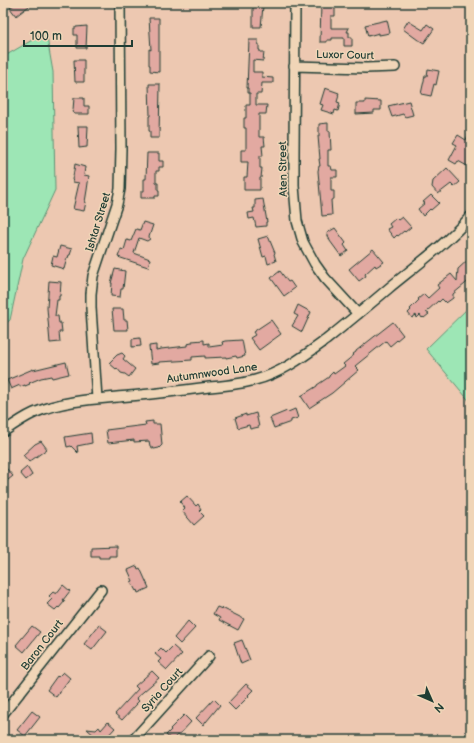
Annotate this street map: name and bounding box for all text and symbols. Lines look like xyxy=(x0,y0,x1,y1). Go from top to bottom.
scale bar xyxy=(24,22,132,48)
text: 100 m xyxy=(30,29,62,44)
street label: Luxor Court xyxy=(316,48,375,62)
street label: Aten Street xyxy=(276,141,290,197)
street label: Ishtar Street xyxy=(83,190,113,253)
street label: Autumnwood Lane xyxy=(166,360,259,386)
street label: Baron Court xyxy=(18,617,66,673)
street label: Syria Court xyxy=(139,665,186,715)
north arrow xyxy=(412,681,452,721)
text: N xyxy=(431,700,446,715)

